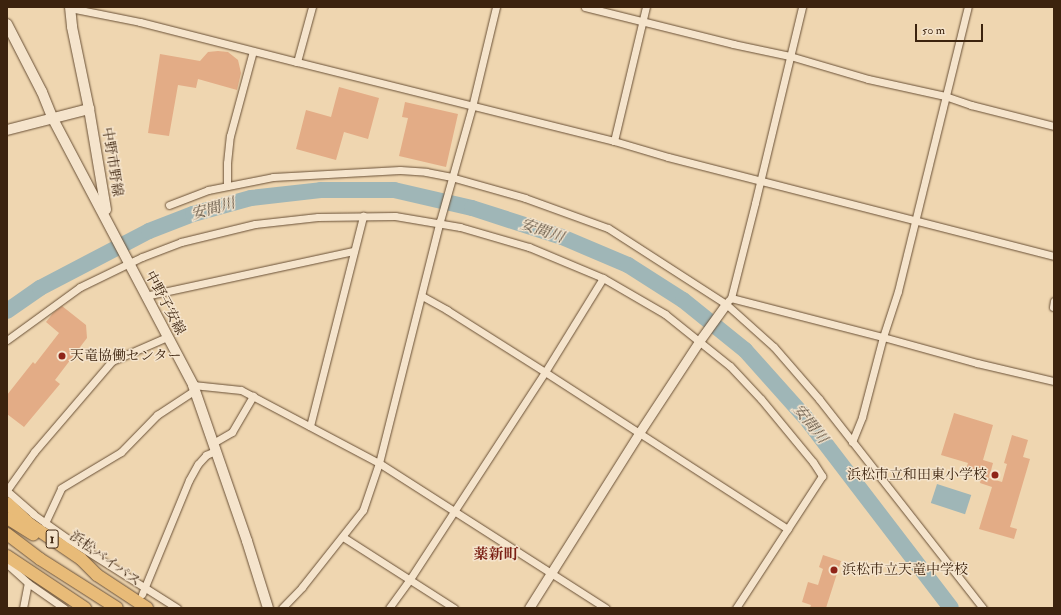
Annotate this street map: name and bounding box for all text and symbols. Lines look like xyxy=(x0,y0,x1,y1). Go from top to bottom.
scale bar xyxy=(917,16,985,42)
text: 50 m xyxy=(922,23,945,38)
street label: 中野市野線 xyxy=(98,126,126,198)
water label: 安間川 xyxy=(189,194,237,224)
water label: 安間川 xyxy=(518,215,566,247)
street label: 中野子安線 xyxy=(141,268,189,338)
place label: 天竜協働センター xyxy=(70,348,182,364)
marker: 天竜協働センター xyxy=(57,351,67,361)
water label: 安間川 xyxy=(789,401,831,447)
place label: 浜松市立和田東小学校 xyxy=(847,467,987,483)
marker: 浜松市立和田東小学校 xyxy=(990,470,1000,480)
road number: 1 xyxy=(45,528,59,550)
street label: 浜松バイパス xyxy=(66,528,144,590)
district label: 薬新町 xyxy=(474,546,518,564)
place label: 浜松市立天竜中学校 xyxy=(842,562,968,578)
marker: 浜松市立天竜中学校 xyxy=(829,565,839,575)

